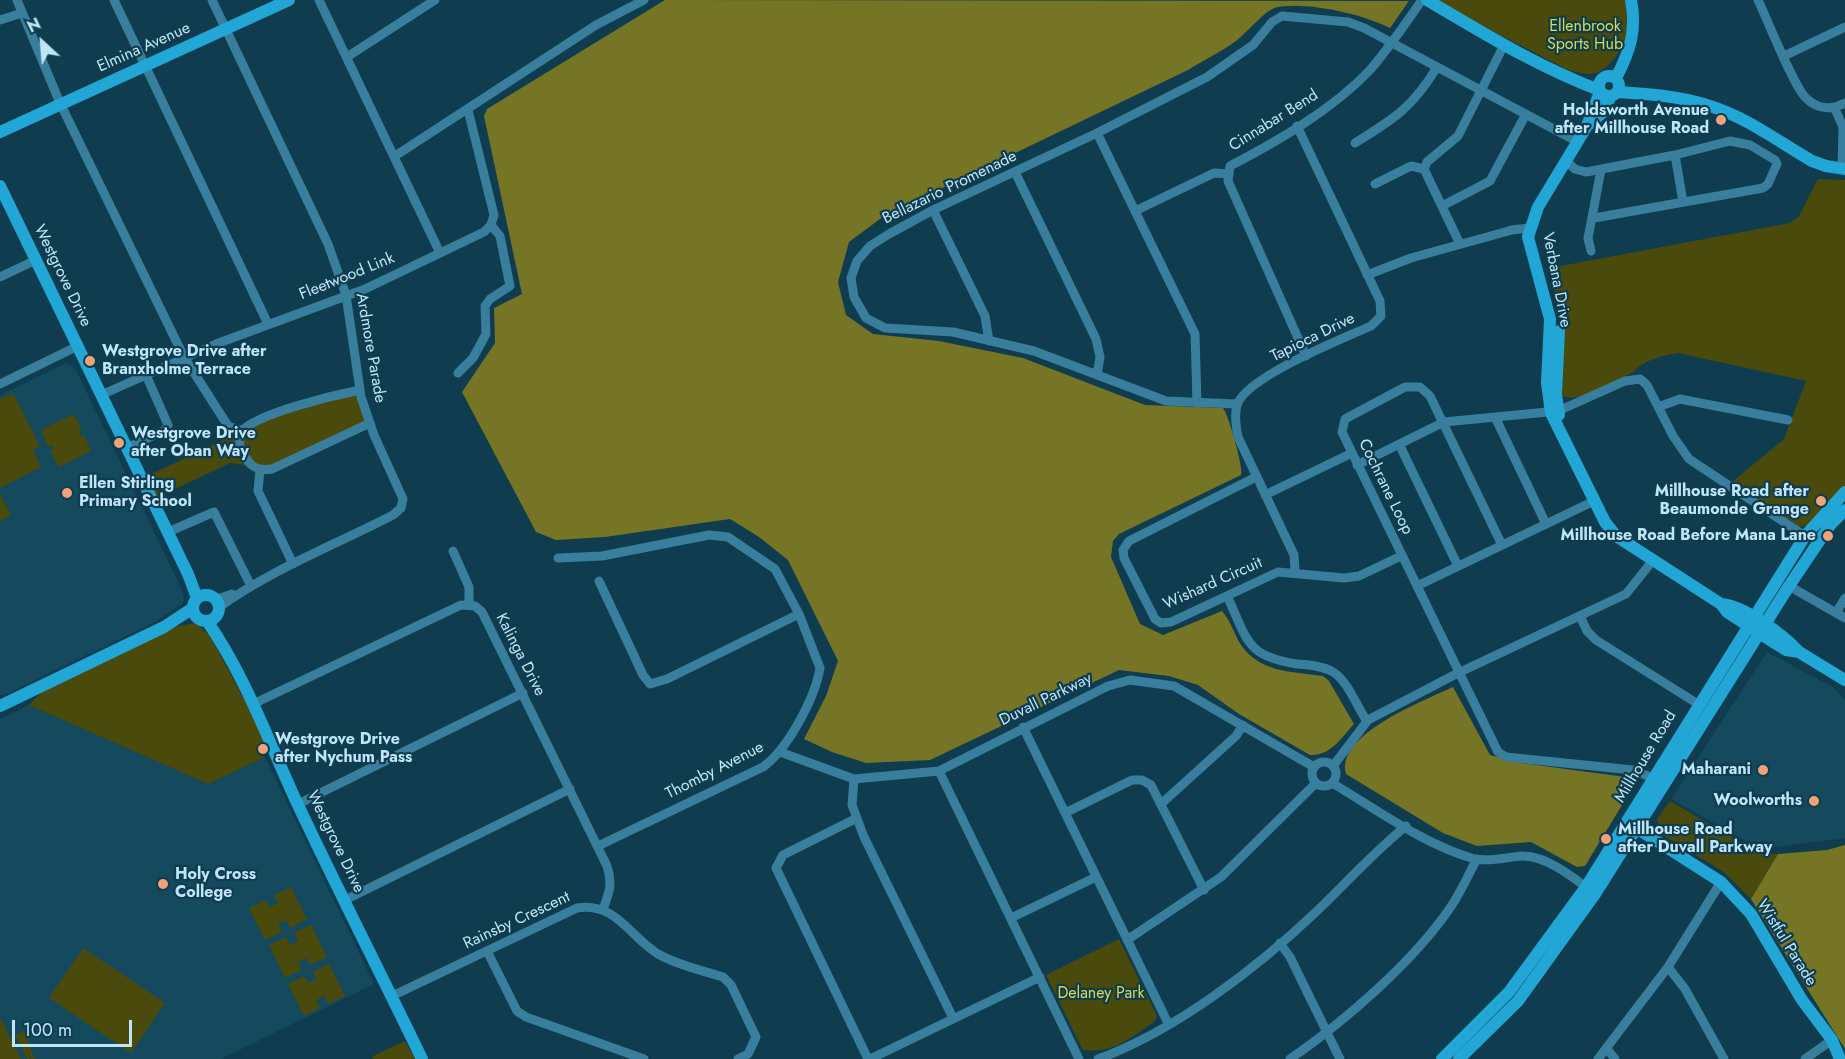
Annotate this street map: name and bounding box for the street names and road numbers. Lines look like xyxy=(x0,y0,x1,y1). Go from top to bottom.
street label: Elmina Avenue xyxy=(94,19,194,77)
street label: Cinnabar Bend xyxy=(1226,86,1322,156)
street label: Bellazario Promenade xyxy=(880,147,1020,229)
street label: Westgrove Drive xyxy=(29,222,95,330)
street label: Verbana Drive xyxy=(1537,231,1575,329)
street label: Fleetwood Link xyxy=(297,249,397,305)
street label: Ardmore Parade xyxy=(351,292,389,404)
street label: Tapioca Drive xyxy=(1268,309,1358,367)
street label: Cochrane Loop xyxy=(1354,436,1416,538)
street label: Wishard Circuit xyxy=(1161,554,1265,614)
street label: Kalinga Drive xyxy=(491,610,549,700)
street label: Duvall Parkway xyxy=(997,669,1095,731)
street label: Millhouse Road xyxy=(1611,707,1681,807)
street label: Thomby Avenue xyxy=(663,738,767,804)
street label: Westgrove Drive xyxy=(302,788,368,896)
street label: Rainsby Crescent xyxy=(461,888,573,954)
street label: Wistful Parade xyxy=(1752,896,1820,990)

